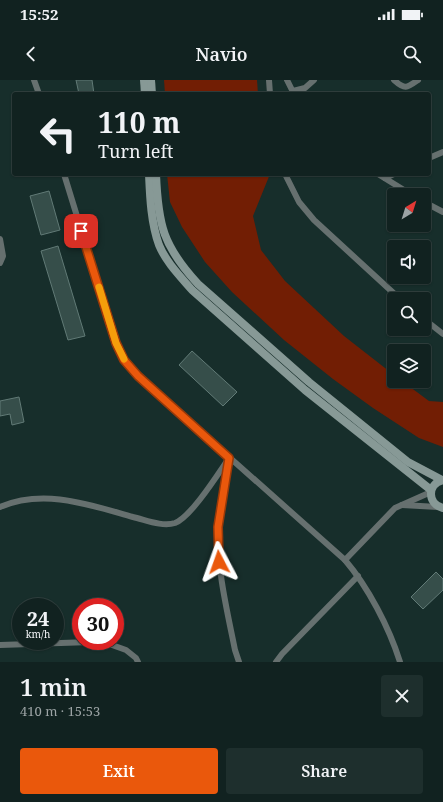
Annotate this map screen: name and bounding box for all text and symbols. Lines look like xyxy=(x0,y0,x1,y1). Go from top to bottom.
text: 15:52 xyxy=(20,4,58,24)
text: Navio xyxy=(195,42,248,66)
icon: back xyxy=(20,43,42,65)
icon: search xyxy=(401,43,423,65)
text: 110 m xyxy=(98,103,180,141)
icon: left xyxy=(32,108,84,160)
text: Turn left xyxy=(98,139,173,163)
north arrow xyxy=(387,188,431,232)
map controls xyxy=(387,188,431,388)
pin xyxy=(64,214,98,248)
icon: arrive xyxy=(70,220,92,242)
button: sound xyxy=(387,240,431,284)
button: search xyxy=(387,292,431,336)
button: layers xyxy=(387,344,431,388)
position arrow xyxy=(198,541,240,583)
speed limit sign: 30 xyxy=(72,598,124,650)
text: 24 xyxy=(27,605,49,632)
text: km/h xyxy=(26,627,50,641)
text: 1 min xyxy=(20,670,87,703)
button: close xyxy=(381,675,423,717)
text: 410 m · 15:53 xyxy=(20,702,100,720)
button: Exit xyxy=(20,748,218,794)
button: Share xyxy=(226,748,423,794)

